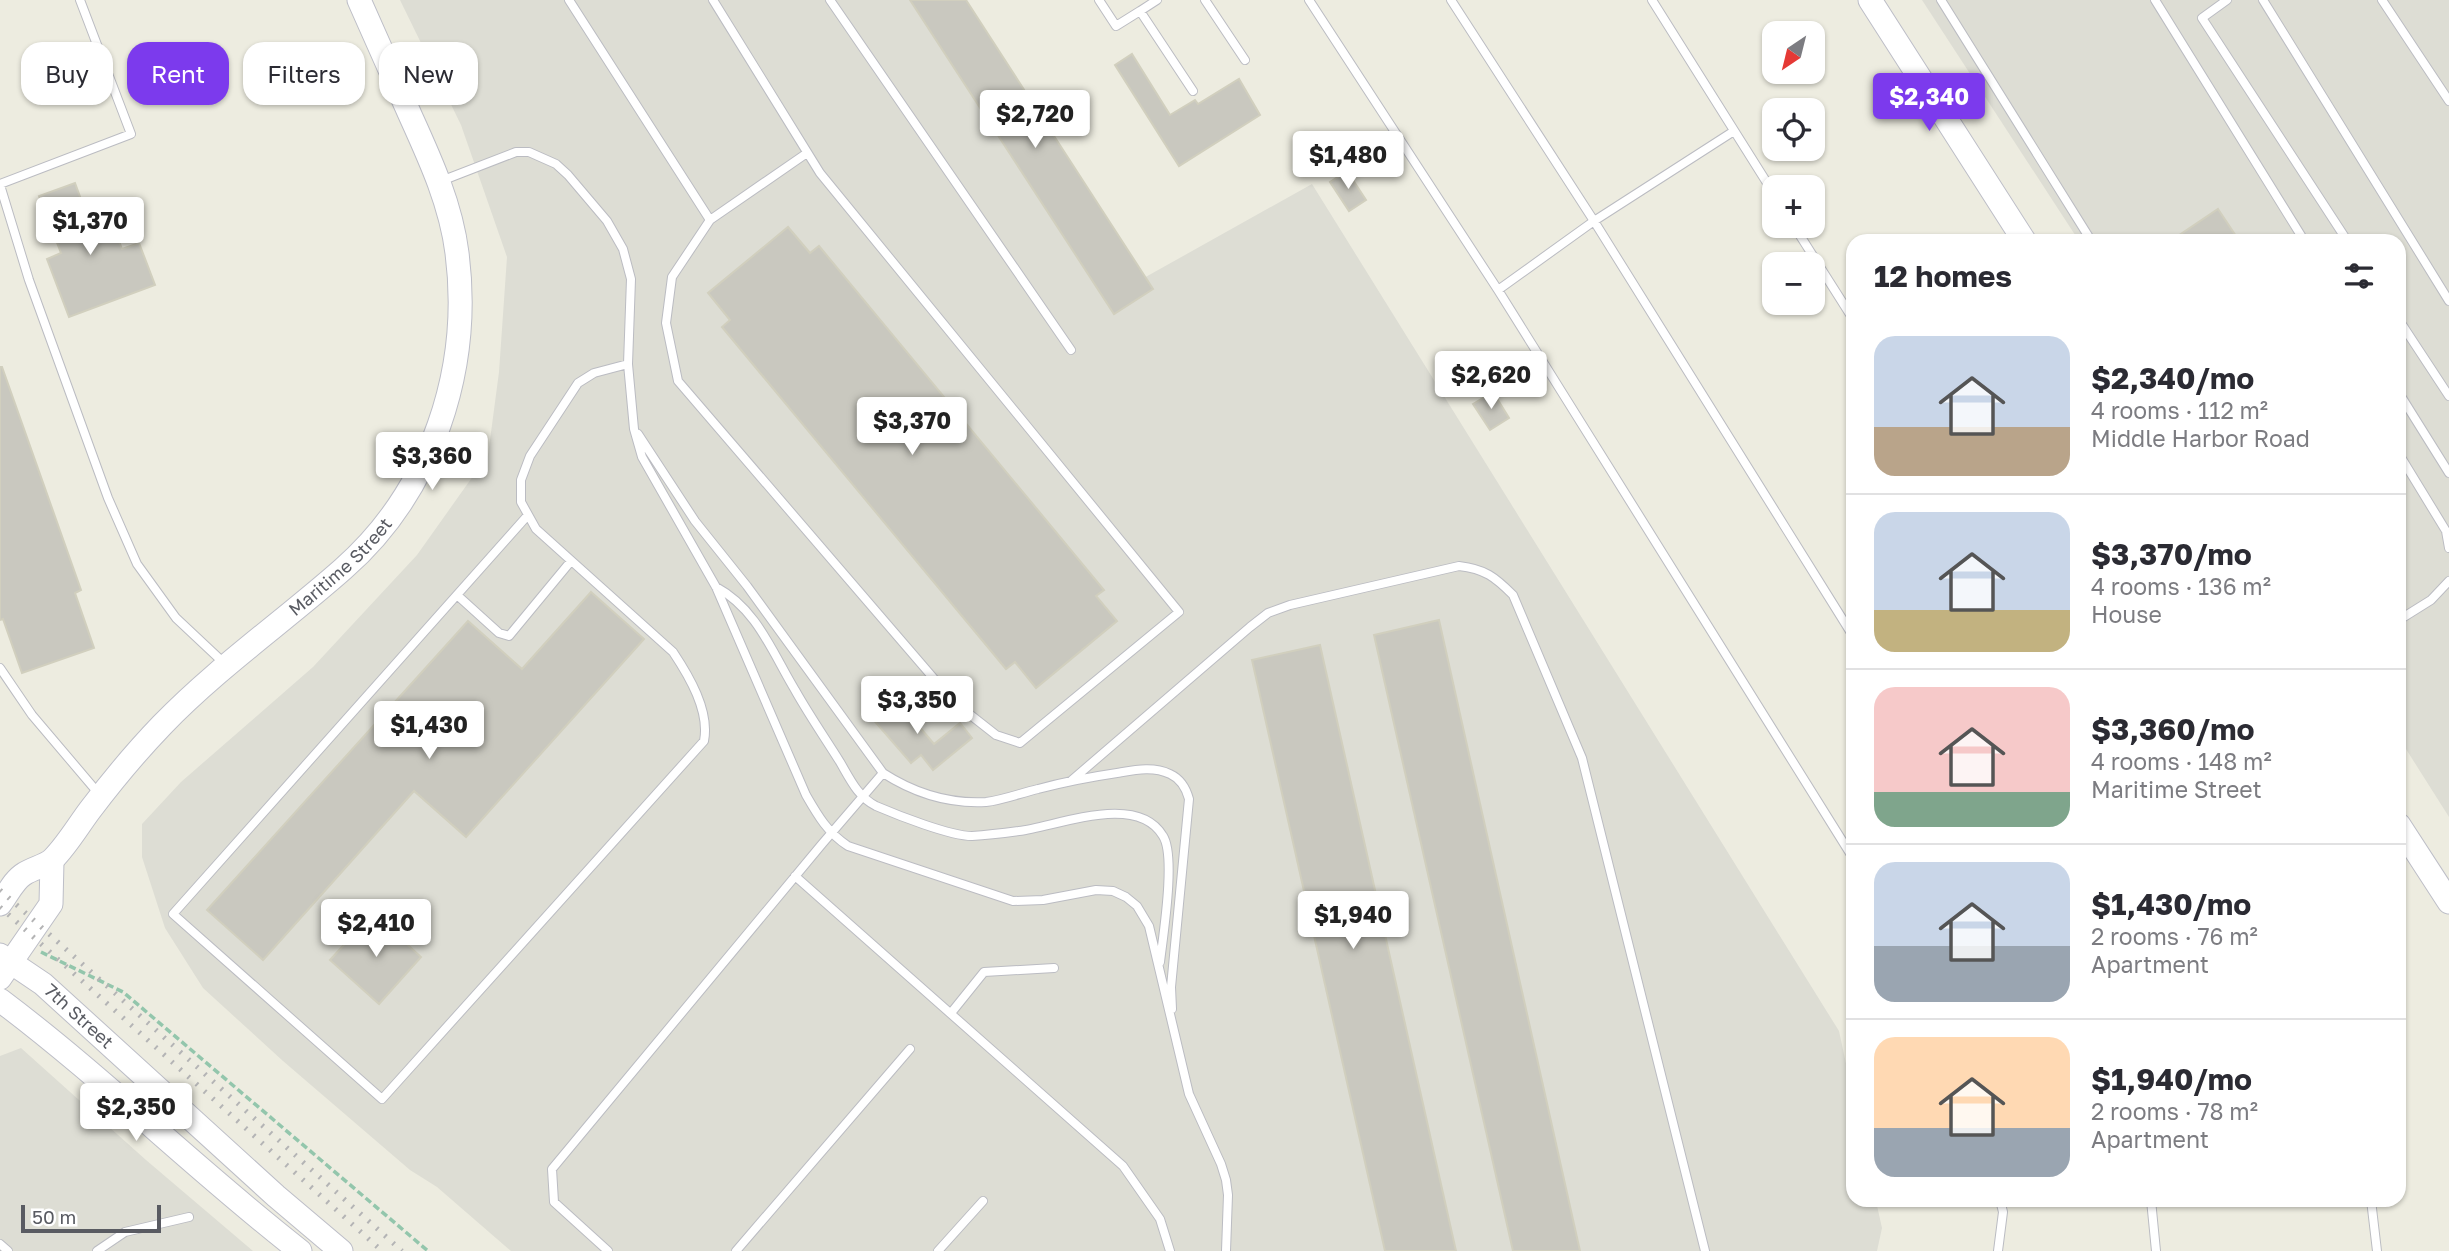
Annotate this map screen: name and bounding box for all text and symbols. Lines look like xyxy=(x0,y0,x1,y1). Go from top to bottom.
north arrow xyxy=(1762,21,1825,84)
map controls xyxy=(1762,21,1825,315)
chip: Buy xyxy=(21,42,113,105)
chip: Rent xyxy=(127,42,229,105)
chip: Filters xyxy=(243,42,365,105)
chip: New xyxy=(379,42,478,105)
pin: $2,340 xyxy=(1872,74,1986,133)
text: $2,340 xyxy=(1889,82,1969,110)
pin: $2,720 xyxy=(978,90,1092,150)
button: locate xyxy=(1762,98,1825,161)
text: $2,720 xyxy=(996,99,1074,127)
pin: $1,480 xyxy=(1291,132,1405,191)
text: $1,480 xyxy=(1309,140,1387,168)
button: + xyxy=(1762,175,1825,238)
pin: $1,370 xyxy=(33,198,147,257)
text: $1,370 xyxy=(52,206,128,234)
button: − xyxy=(1762,252,1825,315)
icon: filters xyxy=(2340,257,2378,295)
text: 12 homes xyxy=(1874,258,2012,294)
pin: $2,620 xyxy=(1434,352,1548,411)
text: $2,620 xyxy=(1451,360,1531,388)
text: $2,340/mo xyxy=(2091,360,2254,396)
icon: home xyxy=(1930,364,2014,448)
text: 4 rooms · 112 m² xyxy=(2091,396,2268,424)
pin: $3,370 xyxy=(855,398,969,457)
text: $3,370 xyxy=(873,406,951,434)
text: Middle Harbor Road xyxy=(2091,424,2310,452)
pin: $3,360 xyxy=(375,433,489,492)
text: $3,360 xyxy=(392,441,472,469)
street label: Maritime Street xyxy=(284,513,396,620)
text: $3,370/mo xyxy=(2091,536,2252,572)
icon: home xyxy=(1930,540,2014,624)
text: 4 rooms · 136 m² xyxy=(2091,572,2271,600)
text: House xyxy=(2091,600,2162,628)
pin: $3,350 xyxy=(860,676,974,736)
text: $3,350 xyxy=(877,685,957,713)
pin: $1,430 xyxy=(372,702,486,761)
text: $1,430 xyxy=(390,710,468,738)
text: $3,360/mo xyxy=(2091,711,2255,747)
icon: home xyxy=(1930,715,2014,799)
text: 4 rooms · 148 m² xyxy=(2091,747,2272,775)
text: Maritime Street xyxy=(2091,775,2262,803)
text: $1,430/mo xyxy=(2091,886,2251,922)
icon: home xyxy=(1930,890,2014,974)
pin: $1,940 xyxy=(1296,892,1410,951)
pin: $2,410 xyxy=(319,900,433,959)
text: $1,940 xyxy=(1314,900,1392,928)
text: $2,410 xyxy=(337,908,415,936)
text: 2 rooms · 76 m² xyxy=(2091,922,2258,950)
text: Apartment xyxy=(2091,950,2209,978)
street label: 7th Street xyxy=(40,979,118,1053)
text: $1,940/mo xyxy=(2091,1061,2252,1097)
icon: home xyxy=(1930,1065,2014,1149)
pin: $2,350 xyxy=(79,1084,193,1143)
text: $2,350 xyxy=(96,1092,176,1120)
text: 2 rooms · 78 m² xyxy=(2091,1097,2258,1125)
text: Apartment xyxy=(2091,1125,2209,1153)
scale bar xyxy=(21,1202,161,1234)
text: 50 m xyxy=(32,1205,76,1228)

